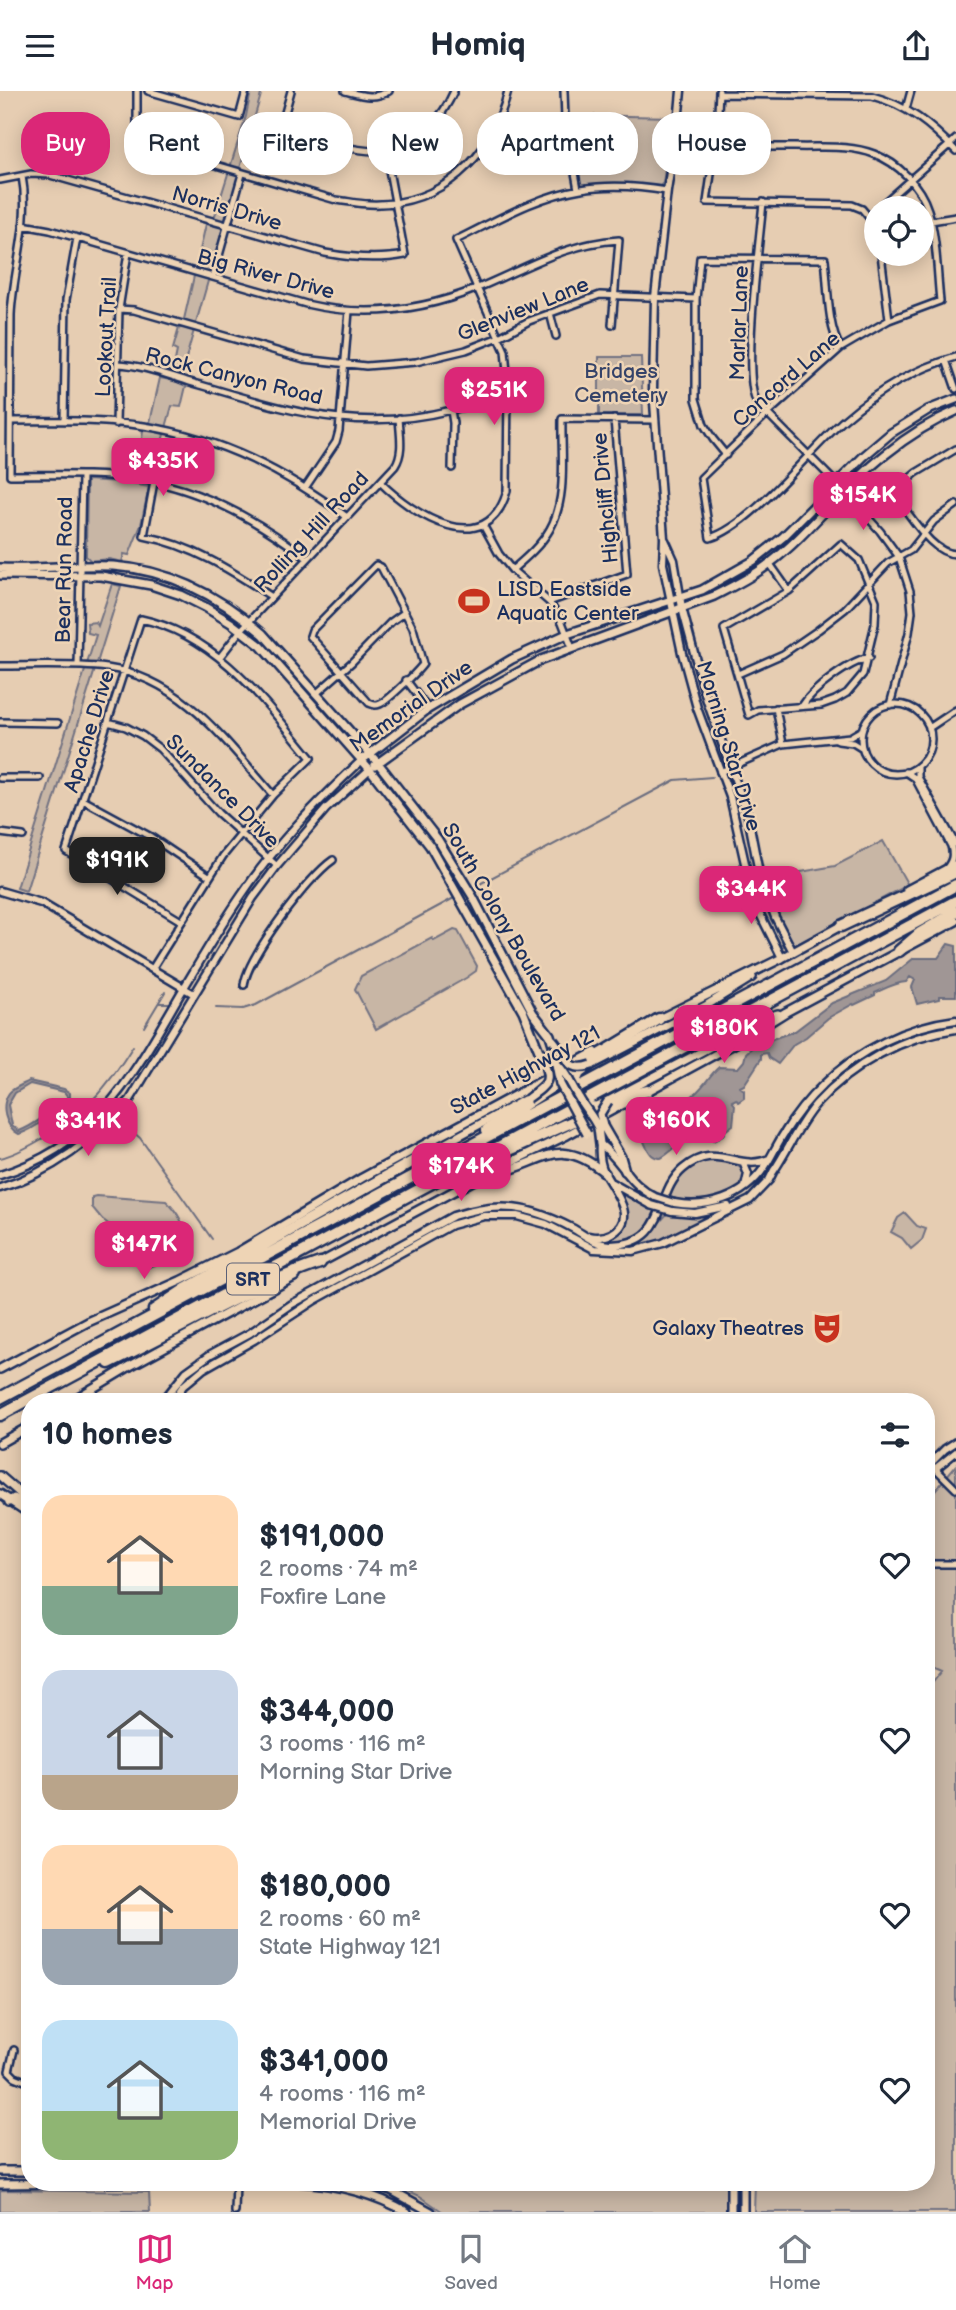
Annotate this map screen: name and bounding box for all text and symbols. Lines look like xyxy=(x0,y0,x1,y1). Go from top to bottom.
text: Homiq xyxy=(430,26,526,65)
icon: menu xyxy=(21,27,59,65)
icon: share xyxy=(897,27,935,65)
chip: Buy xyxy=(21,112,110,175)
chip: Rent xyxy=(124,112,224,175)
chip: Filters xyxy=(238,112,353,175)
chip: New xyxy=(367,112,463,175)
chip: Apartment xyxy=(477,112,638,175)
chip: House xyxy=(652,112,771,175)
street label: Norris Drive xyxy=(169,181,285,236)
map controls xyxy=(864,196,934,266)
button: locate xyxy=(864,196,934,266)
street label: Big River Drive xyxy=(194,244,337,305)
street label: Marlar Lane xyxy=(725,265,754,381)
street label: Glenview Lane xyxy=(454,272,593,347)
street label: Lookout Trail xyxy=(91,276,122,398)
street label: Concord Lane xyxy=(727,326,845,433)
street label: Rock Canyon Road xyxy=(143,342,325,411)
park label: Bridges Cemetery xyxy=(574,359,668,408)
pin: $251K xyxy=(445,367,543,427)
text: $251K xyxy=(460,376,528,404)
street label: Highcliff Drive xyxy=(587,432,624,564)
pin: $435K xyxy=(114,439,212,498)
text: $435K xyxy=(127,447,199,475)
street label: Rolling Hill Road xyxy=(249,466,374,598)
pin: $154K xyxy=(814,473,912,532)
text: $154K xyxy=(829,481,897,509)
street label: Bear Run Road xyxy=(51,496,78,644)
place label: LISD Eastside Aquatic Center xyxy=(497,577,639,626)
sports icon: LISD Eastside Aquatic Center xyxy=(457,584,491,618)
street label: Memorial Drive xyxy=(345,655,477,758)
street label: Morning Star Drive xyxy=(691,658,766,834)
street label: Apache Drive xyxy=(59,667,120,796)
street label: Sundance Drive xyxy=(161,729,285,853)
street label: South Colony Boulevard xyxy=(437,819,571,1026)
pin: $191K xyxy=(68,837,166,897)
text: $191K xyxy=(85,846,149,874)
pin: $344K xyxy=(702,867,800,926)
text: $344K xyxy=(715,875,787,903)
pin: $180K xyxy=(675,1005,773,1065)
text: $180K xyxy=(690,1014,758,1042)
street label: State Highway 121 xyxy=(446,1020,604,1120)
pin: $160K xyxy=(627,1097,725,1157)
pin: $341K xyxy=(39,1098,137,1158)
text: $160K xyxy=(642,1106,710,1134)
text: $341K xyxy=(55,1107,122,1135)
pin: $174K xyxy=(412,1143,510,1203)
text: $174K xyxy=(428,1152,494,1180)
pin: $147K xyxy=(95,1221,193,1281)
text: $147K xyxy=(111,1230,177,1258)
road number: SRT xyxy=(227,1263,279,1295)
theatre icon: Galaxy Theatres xyxy=(810,1311,844,1345)
place label: Galaxy Theatres xyxy=(652,1316,804,1341)
icon: filters xyxy=(876,1416,914,1454)
text: 10 homes xyxy=(42,1417,173,1453)
text: $191,000 xyxy=(259,1519,384,1555)
icon: home xyxy=(98,1523,182,1607)
icon: heart xyxy=(876,1546,914,1584)
text: 2 rooms · 74 m² xyxy=(259,1555,418,1583)
text: Foxfire Lane xyxy=(259,1583,386,1611)
text: $344,000 xyxy=(259,1694,394,1730)
icon: home xyxy=(98,1698,182,1782)
icon: heart xyxy=(876,1721,914,1759)
text: 3 rooms · 116 m² xyxy=(259,1730,426,1758)
text: Morning Star Drive xyxy=(259,1758,452,1786)
text: $180,000 xyxy=(259,1869,391,1905)
icon: home xyxy=(98,1873,182,1957)
icon: heart xyxy=(876,1896,914,1934)
text: 2 rooms · 60 m² xyxy=(259,1905,421,1933)
text: State Highway 121 xyxy=(259,1933,441,1961)
text: $341,000 xyxy=(259,2044,389,2080)
icon: home xyxy=(98,2048,182,2132)
icon: heart xyxy=(876,2071,914,2109)
text: 4 rooms · 116 m² xyxy=(259,2080,426,2108)
text: Memorial Drive xyxy=(259,2108,417,2136)
tab: Map xyxy=(135,2230,174,2295)
tab: Saved xyxy=(445,2230,498,2295)
tab: Home xyxy=(769,2230,821,2295)

